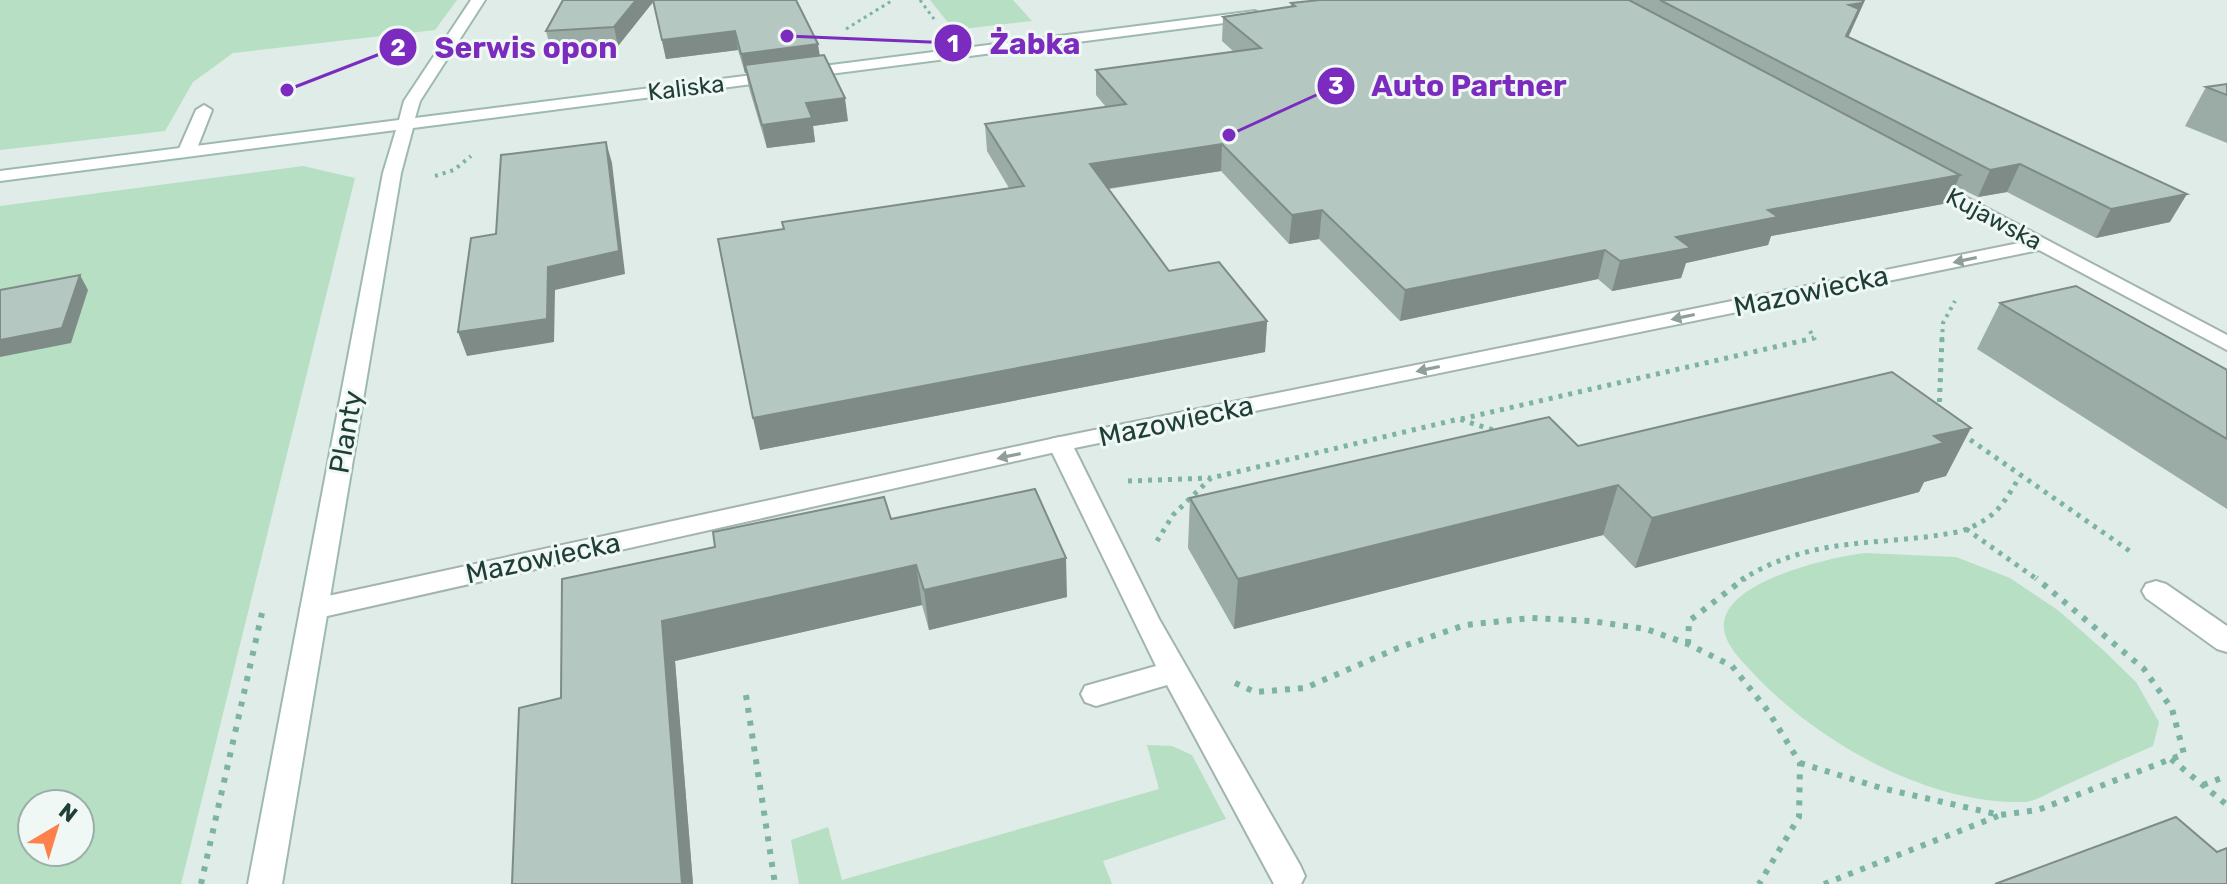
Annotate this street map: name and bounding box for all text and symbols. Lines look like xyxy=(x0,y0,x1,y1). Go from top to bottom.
callout: Żabka xyxy=(933,16,1096,70)
callout: Serwis opon xyxy=(378,20,633,74)
text: Żabka xyxy=(989,26,1081,62)
text: Serwis opon xyxy=(435,30,617,66)
text: 1 xyxy=(947,30,959,58)
text: 2 xyxy=(390,34,406,62)
callout: Auto Partner xyxy=(1316,59,1583,113)
text: Auto Partner xyxy=(1371,68,1567,104)
street label: Kaliska xyxy=(646,69,726,107)
text: 3 xyxy=(1328,72,1344,100)
street label: Kujawska xyxy=(1941,182,2047,256)
one-way arrow xyxy=(1952,254,1977,266)
street label: Mazowiecka xyxy=(1731,258,1891,324)
one-way arrow xyxy=(1670,311,1695,324)
one-way arrow xyxy=(1415,363,1440,376)
street label: Planty xyxy=(323,388,369,476)
street label: Mazowiecka xyxy=(1096,388,1256,454)
one-way arrow xyxy=(996,450,1021,463)
street label: Mazowiecka xyxy=(463,525,623,591)
north arrow xyxy=(16,788,96,868)
text: N xyxy=(53,797,83,828)

